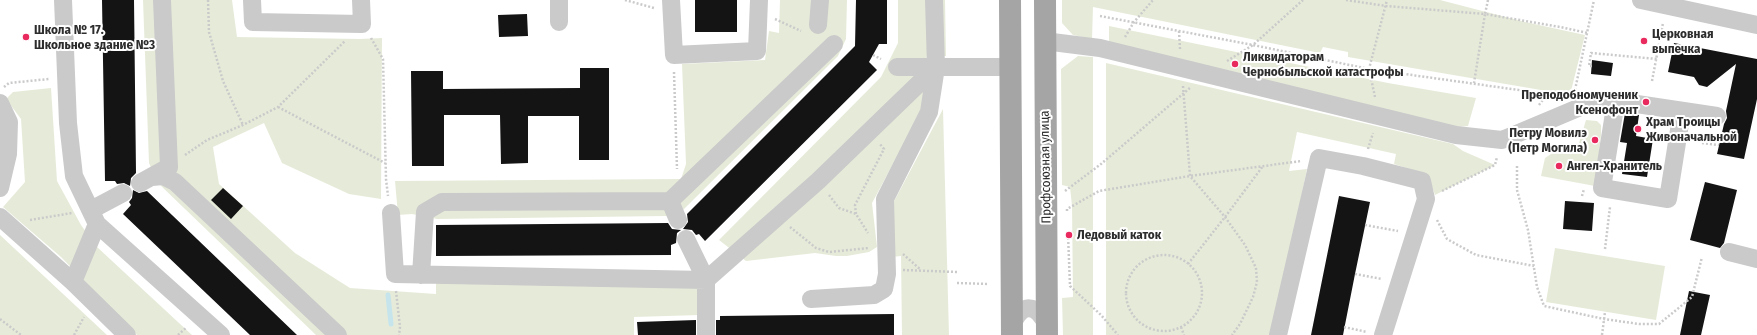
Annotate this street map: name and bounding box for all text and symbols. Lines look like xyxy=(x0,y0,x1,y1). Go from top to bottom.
place label: Школа № 17. Школьное здание №3 xyxy=(34,22,155,53)
place label: Церковная выпечка xyxy=(1652,26,1714,57)
marker: Школа № 17. Школьное здание №3 xyxy=(21,32,31,42)
marker: Церковная выпечка xyxy=(1639,36,1649,46)
place label: Ликвидаторам Чернобыльской катастрофы xyxy=(1243,49,1404,80)
marker: Ликвидаторам Чернобыльской катастрофы xyxy=(1230,59,1240,69)
place label: Преподобномученик Ксенофонт xyxy=(1521,87,1638,118)
marker: Преподобномученик Ксенофонт xyxy=(1641,97,1651,107)
street label: Профсоюзная улица xyxy=(1037,110,1055,224)
place label: Храм Троицы Живоначальной xyxy=(1646,114,1737,145)
marker: Храм Троицы Живоначальной xyxy=(1633,124,1643,134)
place label: Петру Мовилэ (Петр Могила) xyxy=(1508,125,1587,156)
marker: Петру Мовилэ (Петр Могила) xyxy=(1590,135,1600,145)
place label: Ангел-Хранитель xyxy=(1567,158,1662,174)
marker: Ангел-Хранитель xyxy=(1554,161,1564,171)
place label: Ледовый каток xyxy=(1077,227,1161,243)
marker: Ледовый каток xyxy=(1064,230,1074,240)

